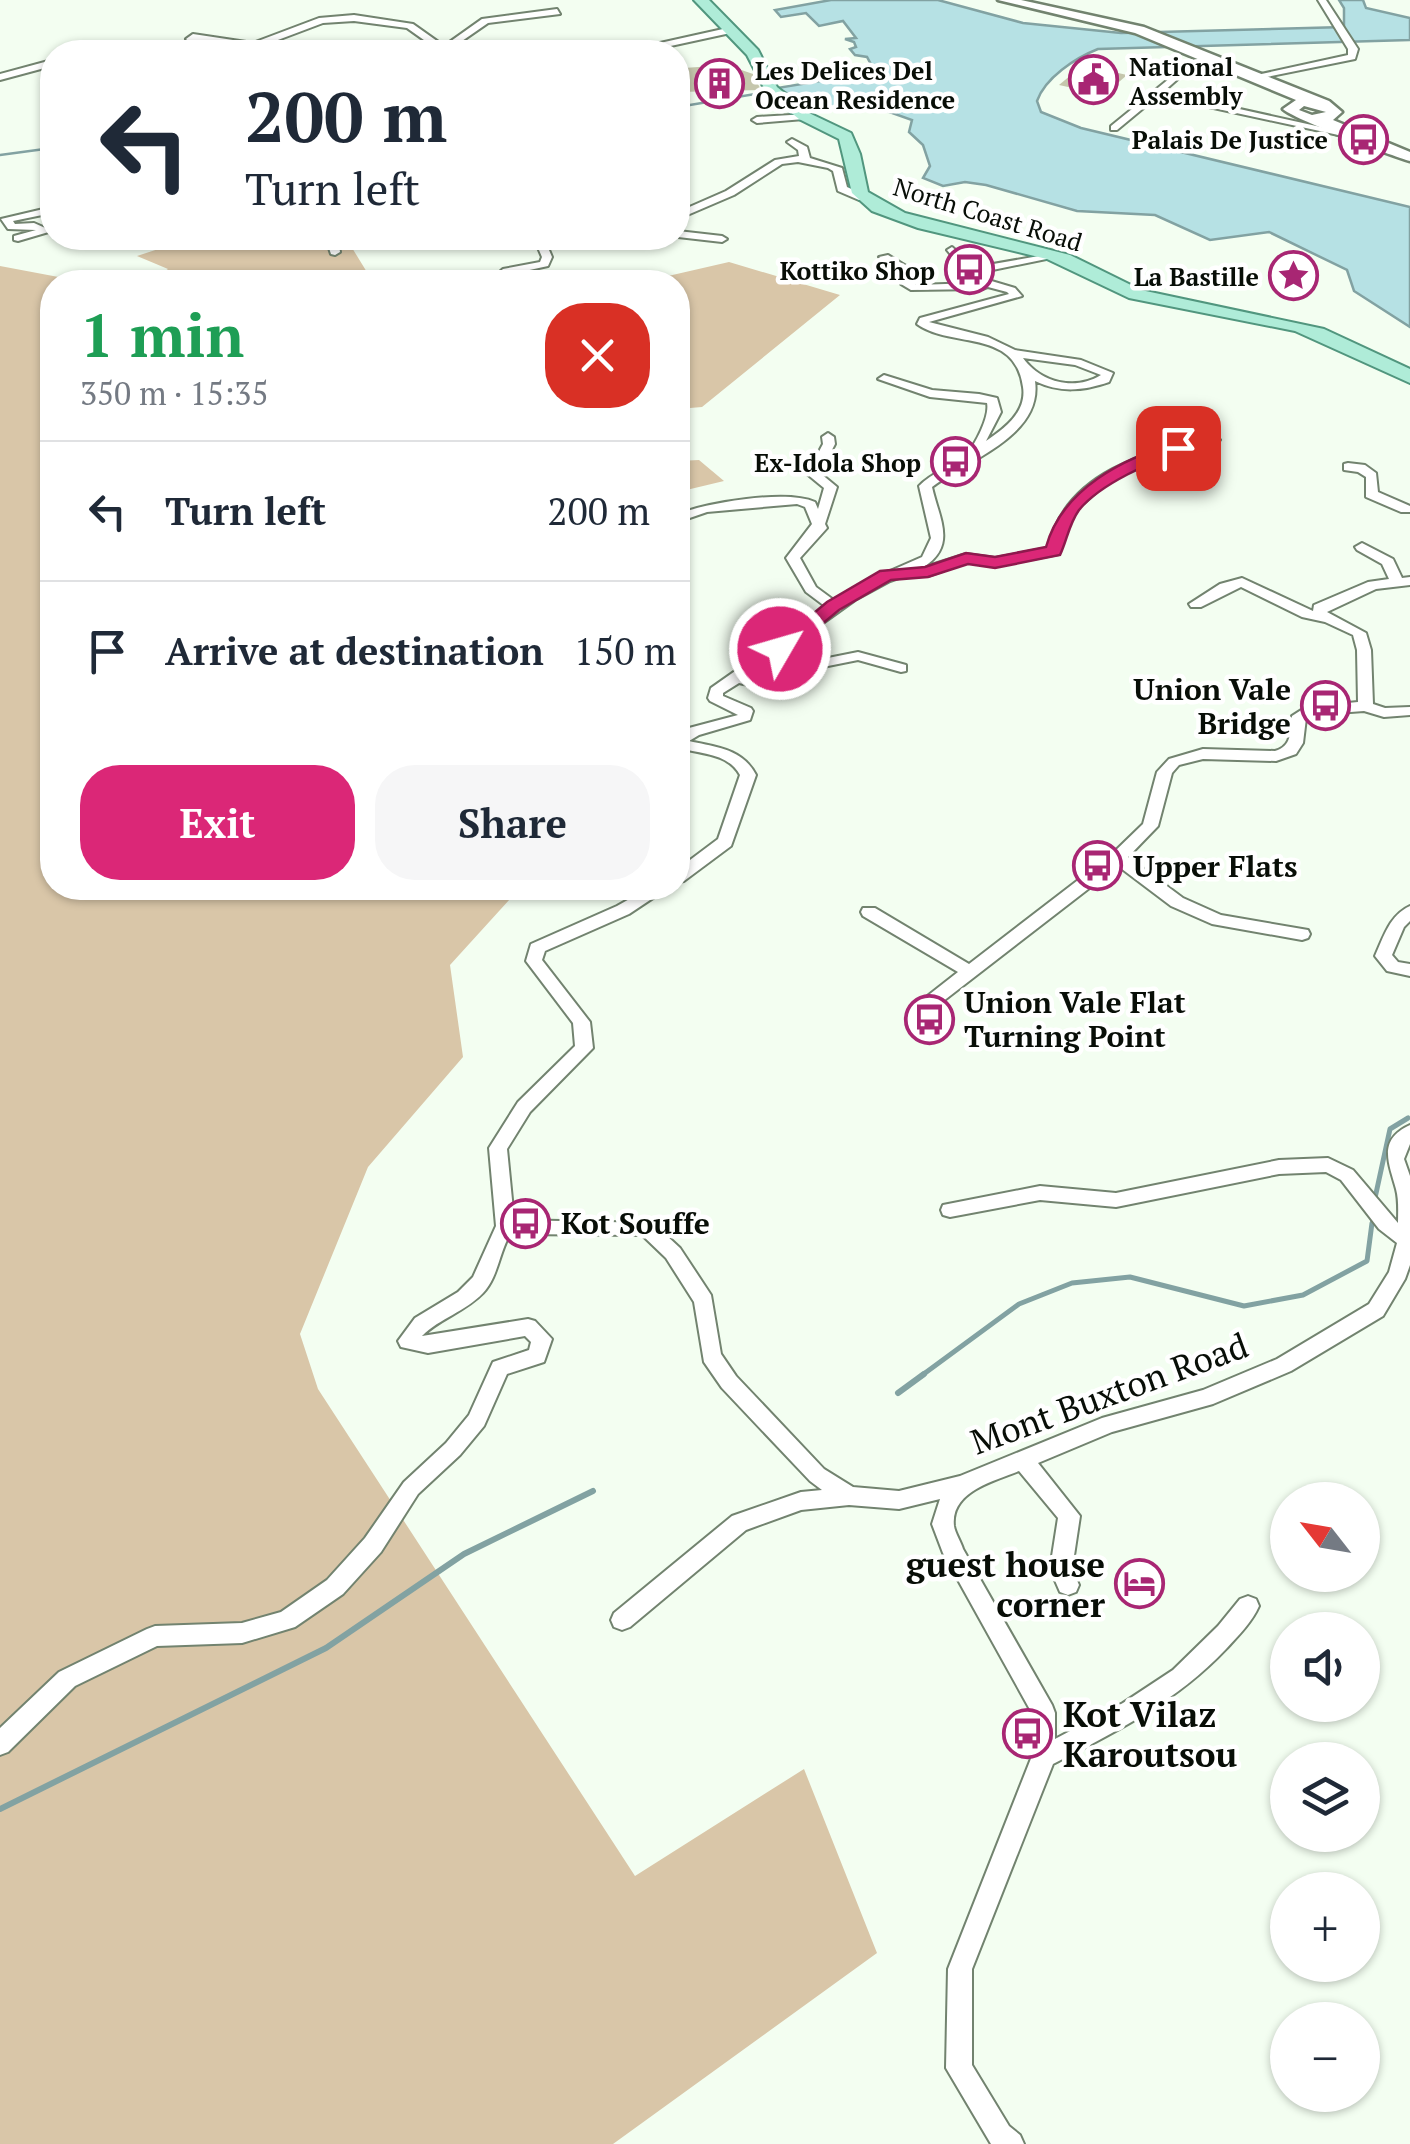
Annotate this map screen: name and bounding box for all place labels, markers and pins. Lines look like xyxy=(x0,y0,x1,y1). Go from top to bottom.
place label: National Assembly xyxy=(1129,50,1243,112)
place label: Les Delices Del Ocean Residence xyxy=(755,54,955,116)
public building icon: National Assembly xyxy=(1068,54,1120,106)
building icon: Les Delices Del Ocean Residence xyxy=(694,58,746,110)
bus stop icon: Palais De Justice xyxy=(1337,113,1389,165)
place label: Palais De Justice xyxy=(1132,123,1328,156)
bus stop icon: Kottiko Shop xyxy=(944,244,996,296)
place icon: La Bastille xyxy=(1268,250,1320,302)
place label: Kottiko Shop xyxy=(780,254,935,287)
place label: La Bastille xyxy=(1134,260,1259,293)
pin xyxy=(1136,406,1221,491)
bus stop icon: Ex-Idola Shop xyxy=(930,436,982,488)
place label: Ex-Idola Shop xyxy=(754,446,921,479)
place label: Union Vale Bridge xyxy=(1133,669,1291,743)
bus stop icon: Union Vale Bridge xyxy=(1300,680,1352,732)
bus stop icon: Upper Flats xyxy=(1072,840,1124,892)
place label: Upper Flats xyxy=(1133,846,1298,886)
place label: Union Vale Flat Turning Point xyxy=(964,982,1186,1056)
bus stop icon: Union Vale Flat Turning Point xyxy=(903,993,955,1045)
bus stop icon: Kot Souffe xyxy=(500,1197,552,1249)
place label: Kot Souffe xyxy=(561,1203,710,1243)
place label: guest house corner xyxy=(906,1541,1105,1627)
hotel icon: guest house corner xyxy=(1114,1558,1166,1610)
place label: Kot Vilaz Karoutsou xyxy=(1063,1691,1238,1777)
bus stop icon: Kot Vilaz Karoutsou xyxy=(1002,1708,1054,1760)

